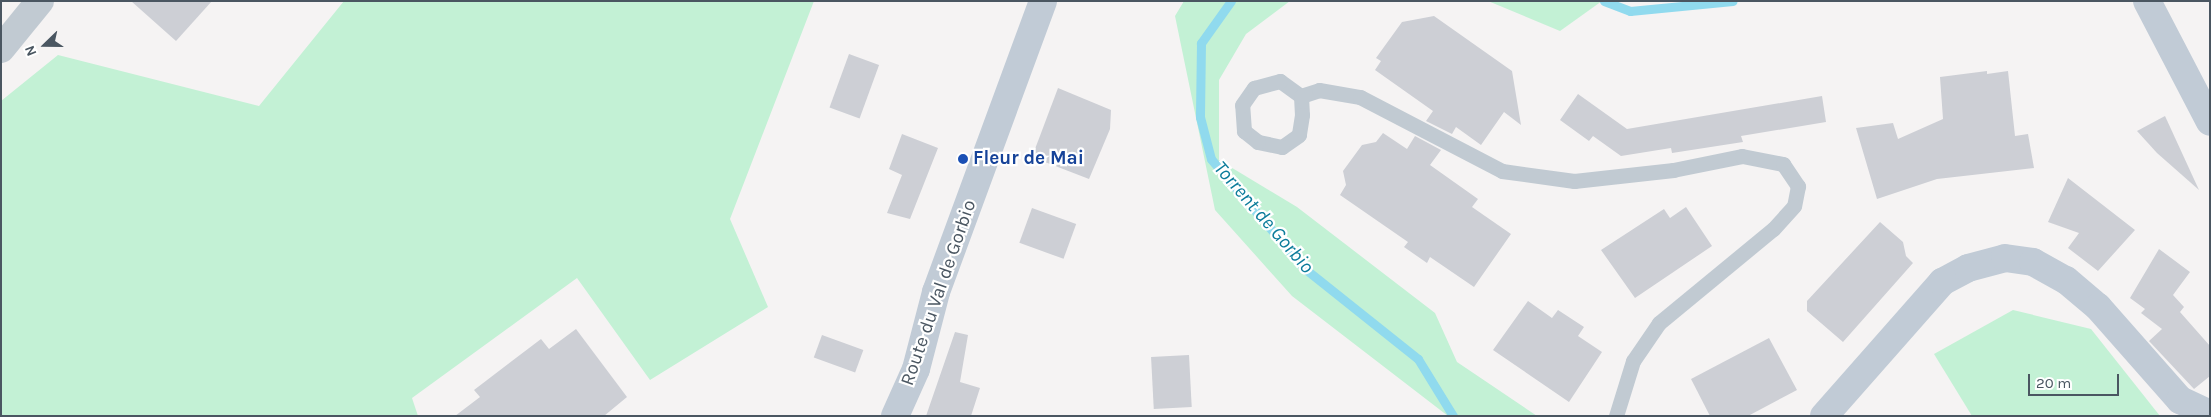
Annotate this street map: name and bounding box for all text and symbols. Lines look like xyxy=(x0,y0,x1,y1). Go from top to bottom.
north arrow xyxy=(20,20,70,70)
text: N xyxy=(21,43,40,59)
place label: Fleur de Mai xyxy=(973,148,1084,170)
marker: Fleur de Mai xyxy=(957,153,969,165)
water label: Torrent de Gorbio xyxy=(1209,156,1319,278)
street label: Route du Val de Gorbio xyxy=(896,197,982,389)
scale bar xyxy=(2031,364,2122,396)
text: 20 m xyxy=(2036,374,2071,392)

